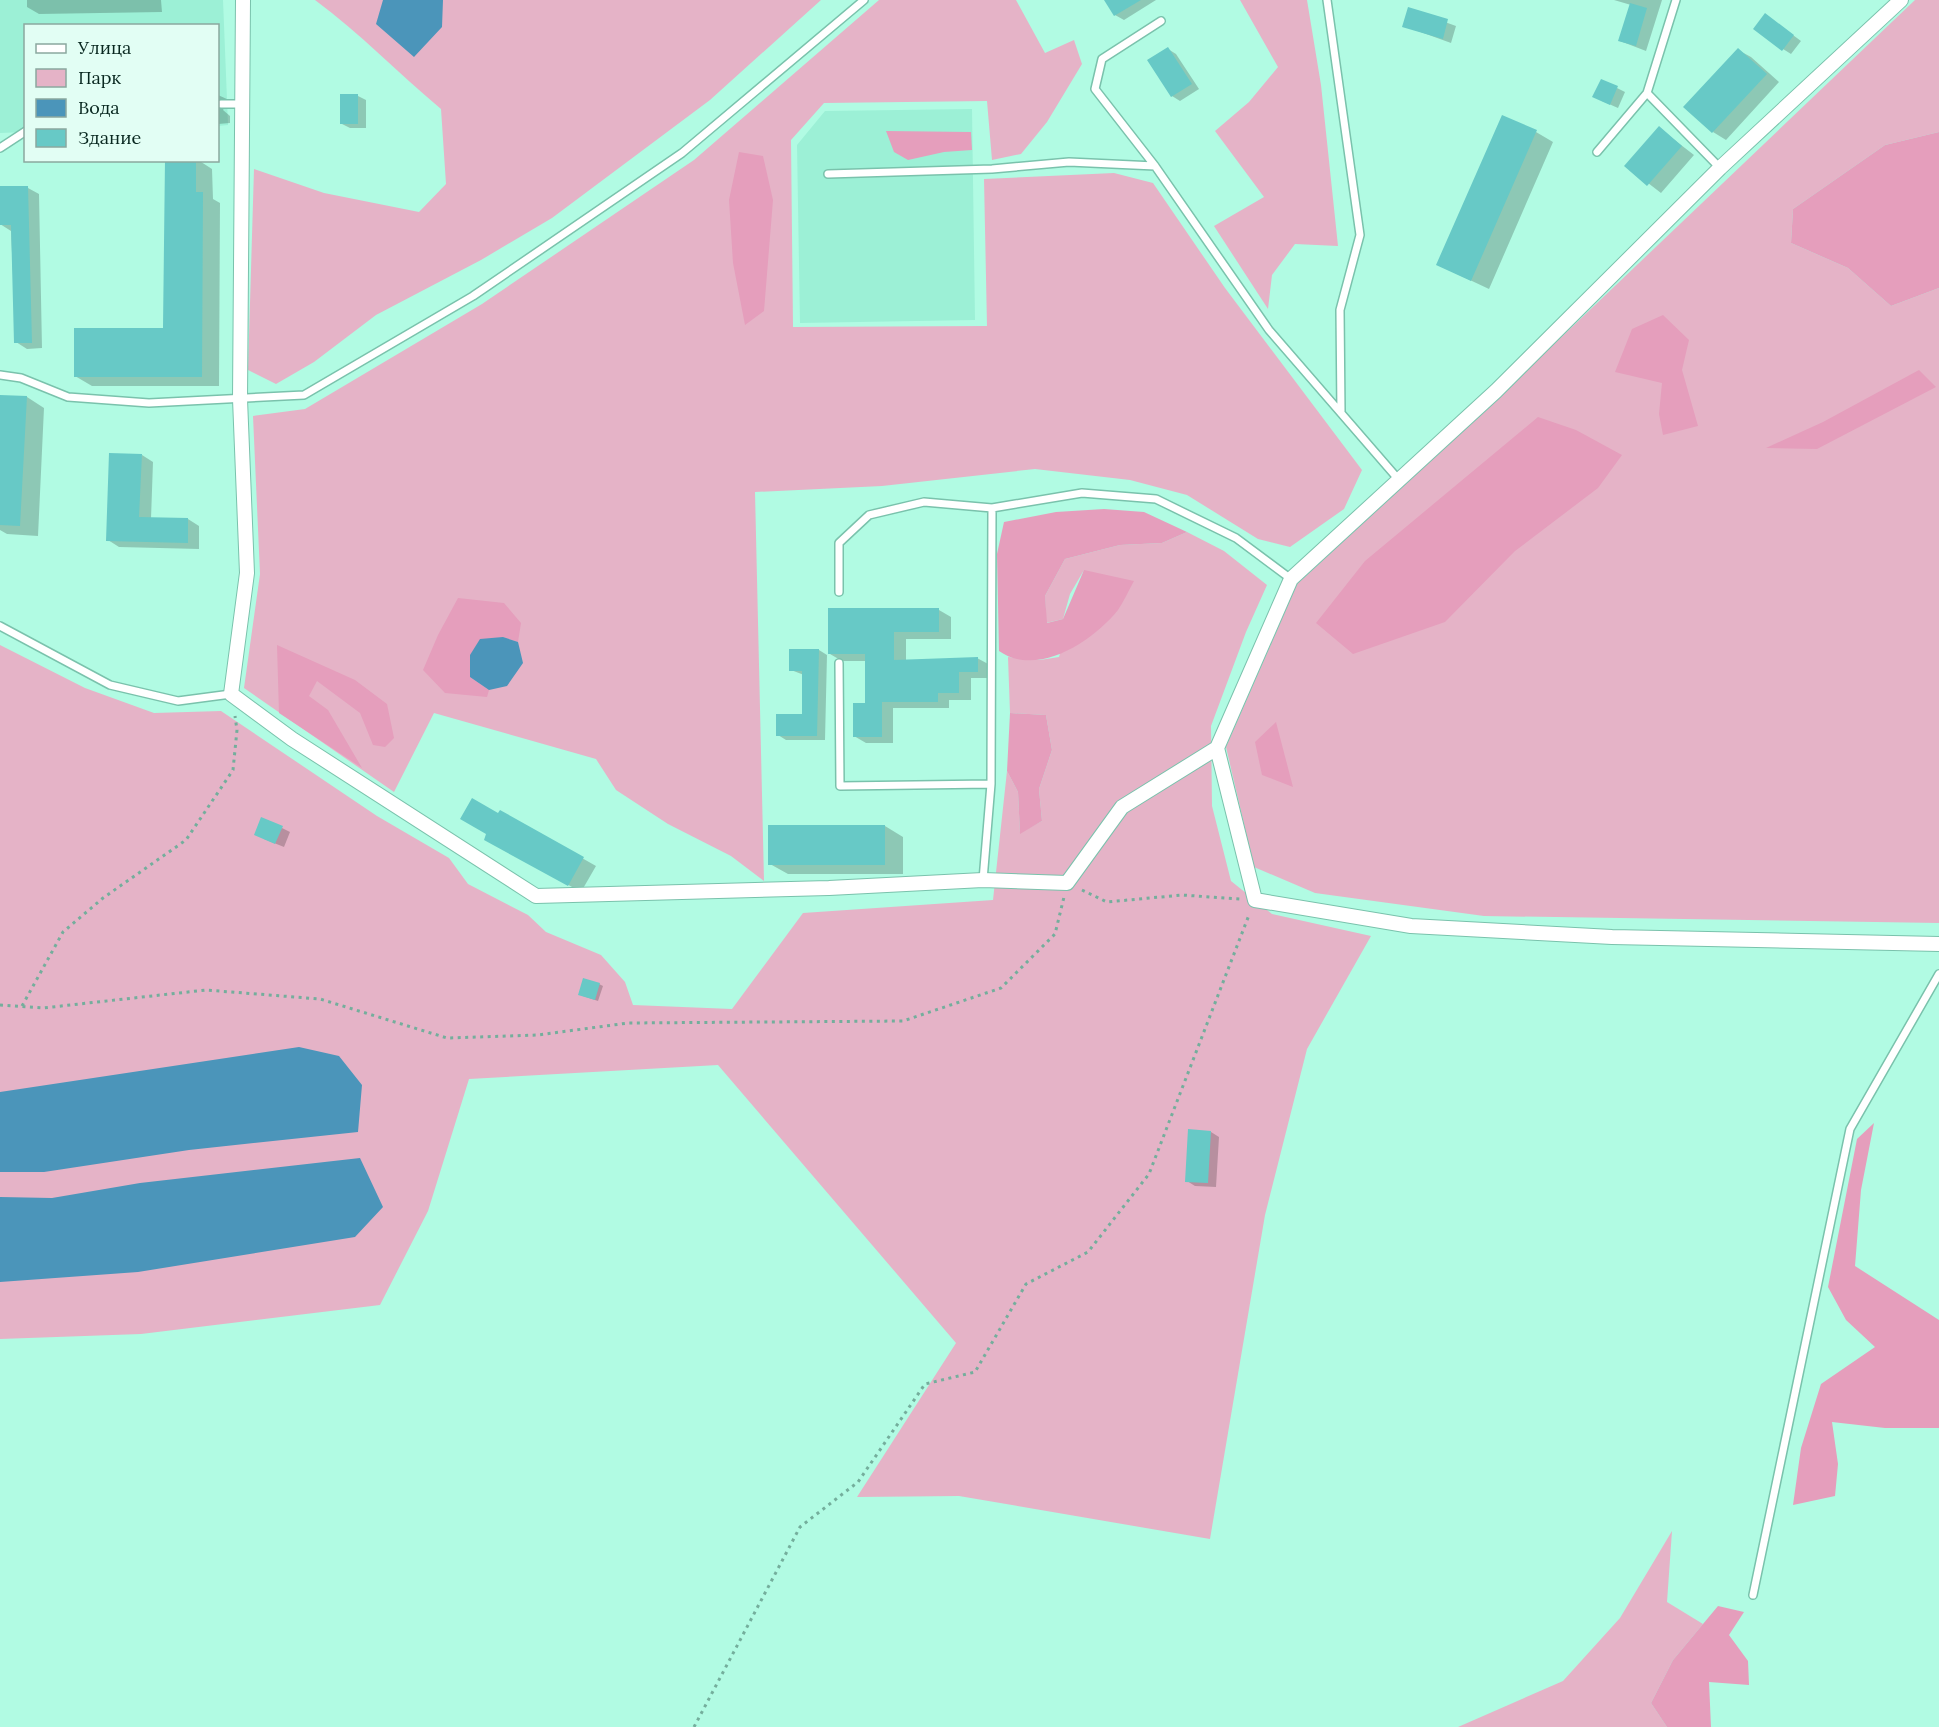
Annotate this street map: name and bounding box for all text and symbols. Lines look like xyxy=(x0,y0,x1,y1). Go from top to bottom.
legend xyxy=(24,24,219,162)
text: Улица xyxy=(77,36,131,59)
text: Парк xyxy=(78,66,122,89)
text: Вода xyxy=(78,96,120,119)
text: Здание xyxy=(78,126,141,149)

